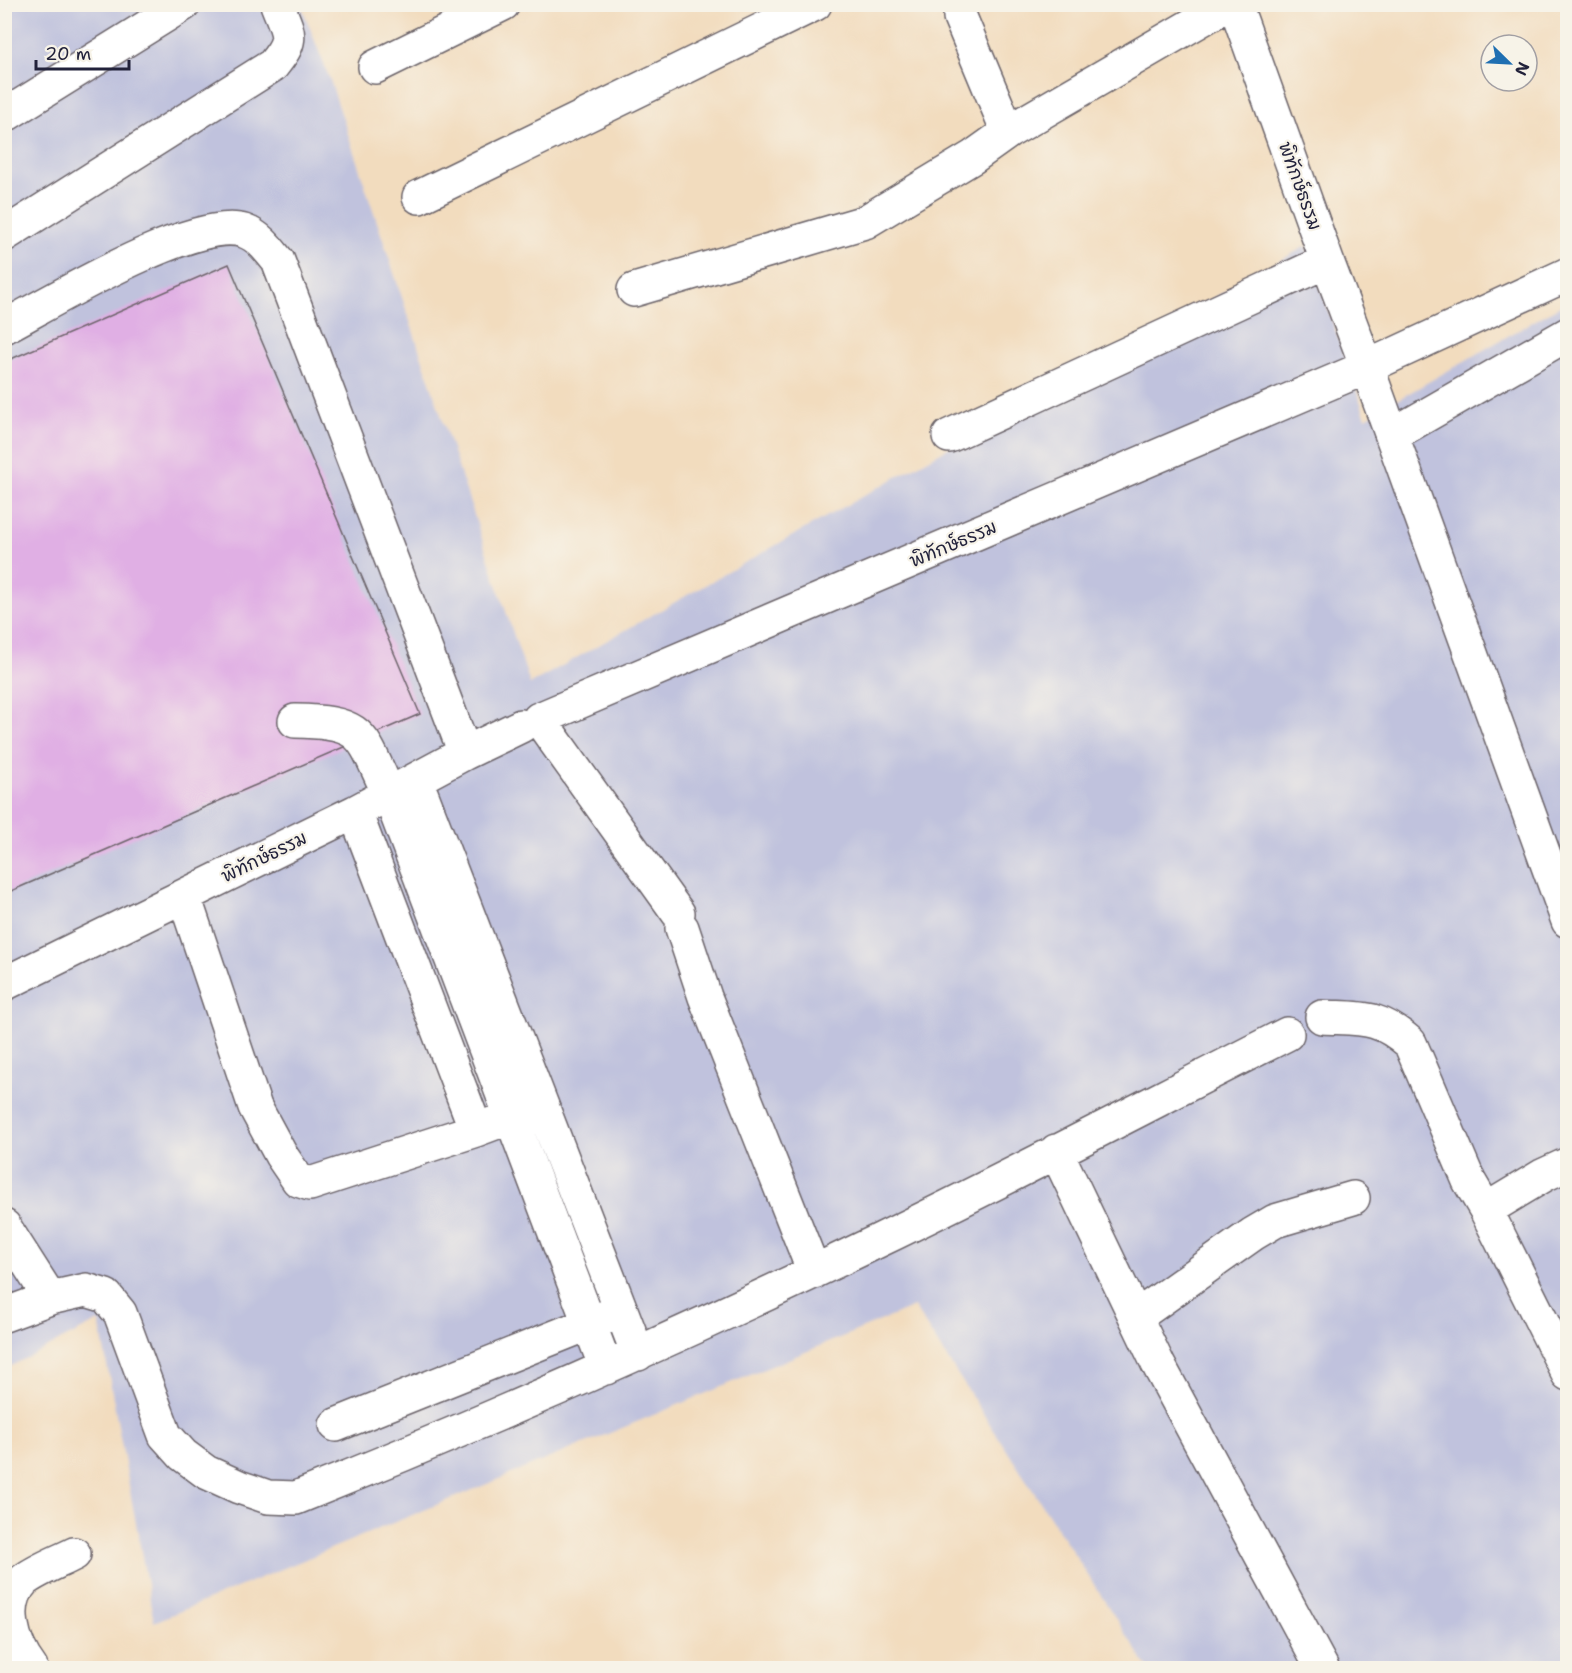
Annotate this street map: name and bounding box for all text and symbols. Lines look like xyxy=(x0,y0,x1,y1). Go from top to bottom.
scale bar xyxy=(36,33,129,71)
north arrow xyxy=(1479,33,1539,93)
text: 20 m xyxy=(45,42,91,66)
text: N xyxy=(1510,59,1534,79)
street label: พิทักษ์ธรรม xyxy=(1273,138,1328,234)
street label: พิทักษ์ธรรม xyxy=(905,514,1000,573)
street label: พิทักษ์ธรรม xyxy=(217,825,311,888)

